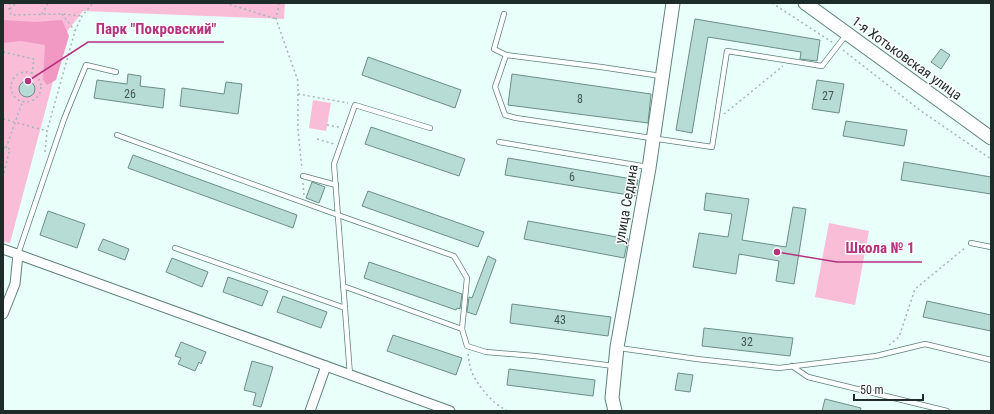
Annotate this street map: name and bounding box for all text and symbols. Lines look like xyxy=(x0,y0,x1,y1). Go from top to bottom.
street label: 1-я Хотьковская улица xyxy=(849,13,965,103)
callout: Парк "Покровский" xyxy=(88,15,224,42)
text: Парк "Покровский" xyxy=(96,20,216,38)
house number: 26 xyxy=(124,87,136,101)
house number: 27 xyxy=(822,89,834,103)
house number: 8 xyxy=(577,92,583,106)
street label: улица Седина xyxy=(611,163,641,245)
house number: 6 xyxy=(569,170,575,184)
callout: Школа № 1 xyxy=(837,235,922,262)
text: Школа № 1 xyxy=(845,239,915,257)
house number: 43 xyxy=(554,313,566,327)
house number: 32 xyxy=(741,335,753,349)
scale bar xyxy=(854,376,923,402)
text: 50 m xyxy=(860,383,884,397)

